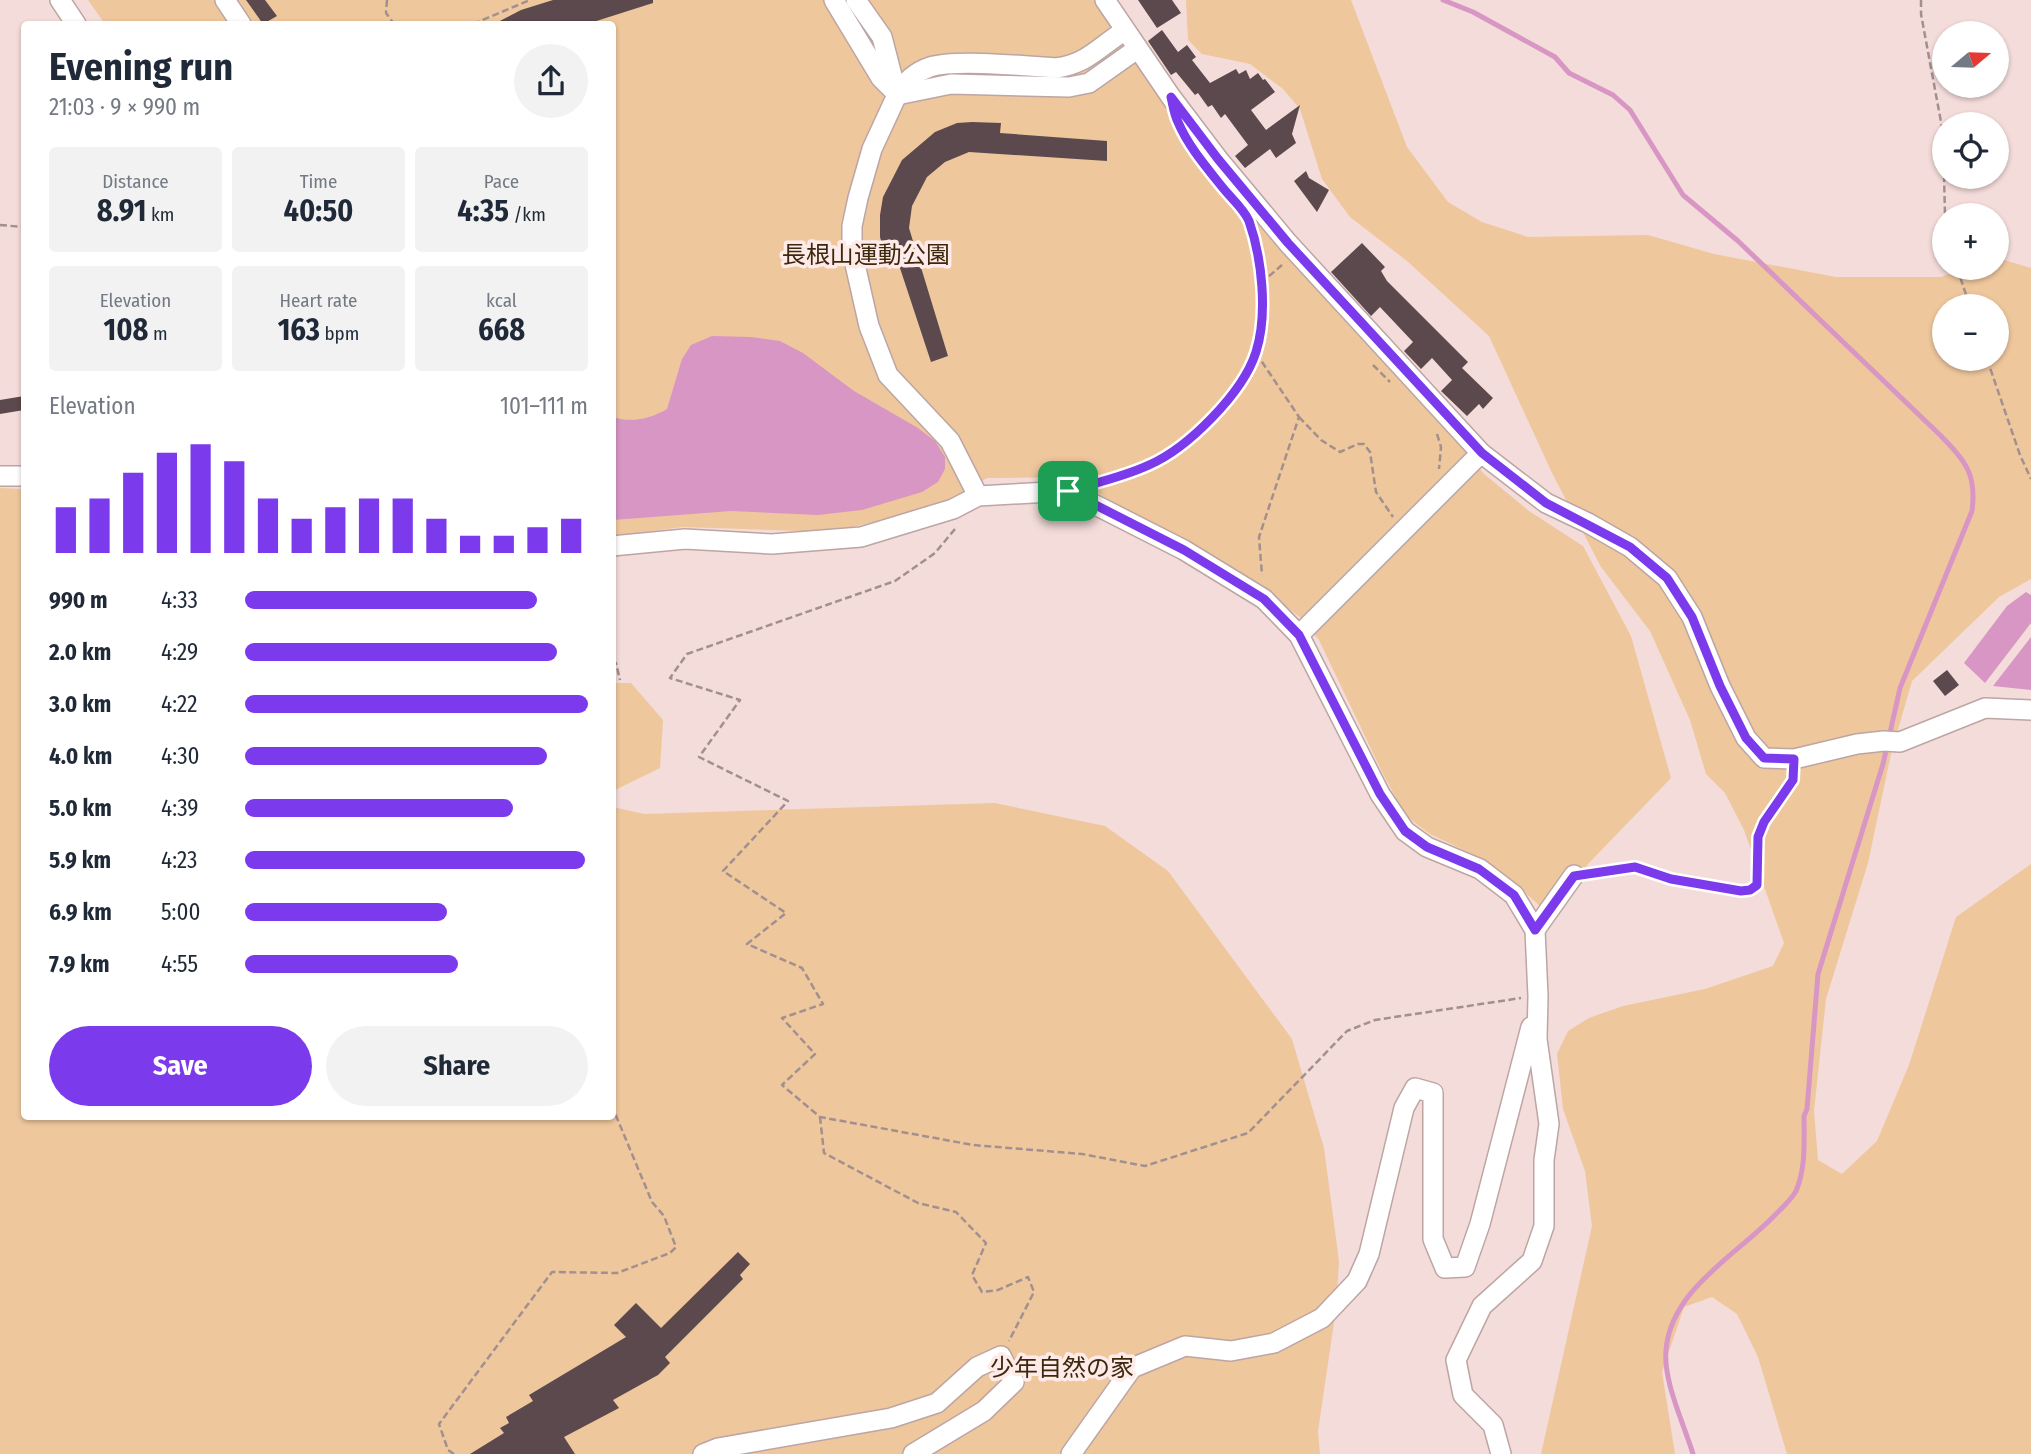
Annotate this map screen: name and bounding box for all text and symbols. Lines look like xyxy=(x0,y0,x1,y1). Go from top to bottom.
north arrow xyxy=(1932,21,2009,98)
map controls xyxy=(1932,21,2009,371)
text: Evening run xyxy=(49,44,233,90)
button: share xyxy=(514,44,588,118)
text: 21:03 · 9 × 990 m xyxy=(49,93,200,121)
button: locate xyxy=(1932,112,2009,189)
text: Distance xyxy=(102,170,169,193)
text: Time xyxy=(300,170,337,193)
text: Pace xyxy=(484,170,519,193)
text: 8.91 xyxy=(97,193,146,229)
text: 40:50 xyxy=(283,193,354,229)
text: 4:35 xyxy=(457,193,509,229)
text: km xyxy=(146,203,174,226)
text: /km xyxy=(509,203,546,226)
button: + xyxy=(1932,203,2009,280)
park label: 長根山運動公園 xyxy=(782,241,950,269)
text: Elevation xyxy=(100,289,171,312)
text: Heart rate xyxy=(279,289,358,312)
text: kcal xyxy=(486,289,517,312)
button: − xyxy=(1932,294,2009,371)
text: 108 xyxy=(104,312,148,348)
text: 163 xyxy=(278,312,320,348)
text: 668 xyxy=(478,312,525,348)
text: m xyxy=(148,322,168,345)
text: bpm xyxy=(320,322,359,345)
text: Elevation xyxy=(49,392,136,420)
text: 101–111 m xyxy=(500,392,588,420)
pin xyxy=(1038,461,1098,521)
icon: arrive xyxy=(1049,472,1087,510)
text: 990 m xyxy=(49,586,108,614)
text: 4:33 xyxy=(161,586,198,614)
text: 2.0 km xyxy=(49,638,111,666)
text: 4:29 xyxy=(161,638,198,666)
text: 3.0 km xyxy=(49,690,111,718)
text: 4:22 xyxy=(161,690,197,718)
text: 4.0 km xyxy=(49,742,112,770)
text: 4:30 xyxy=(161,742,200,770)
text: 5.0 km xyxy=(49,794,112,822)
text: 4:39 xyxy=(161,794,199,822)
text: 5.9 km xyxy=(49,846,111,874)
text: 4:23 xyxy=(161,846,197,874)
text: 6.9 km xyxy=(49,898,112,926)
text: 5:00 xyxy=(161,898,200,926)
text: 7.9 km xyxy=(49,950,110,978)
text: 4:55 xyxy=(161,950,198,978)
button: Save xyxy=(49,1026,312,1106)
button: Share xyxy=(326,1026,588,1106)
park label: 少年自然の家 xyxy=(990,1354,1134,1382)

